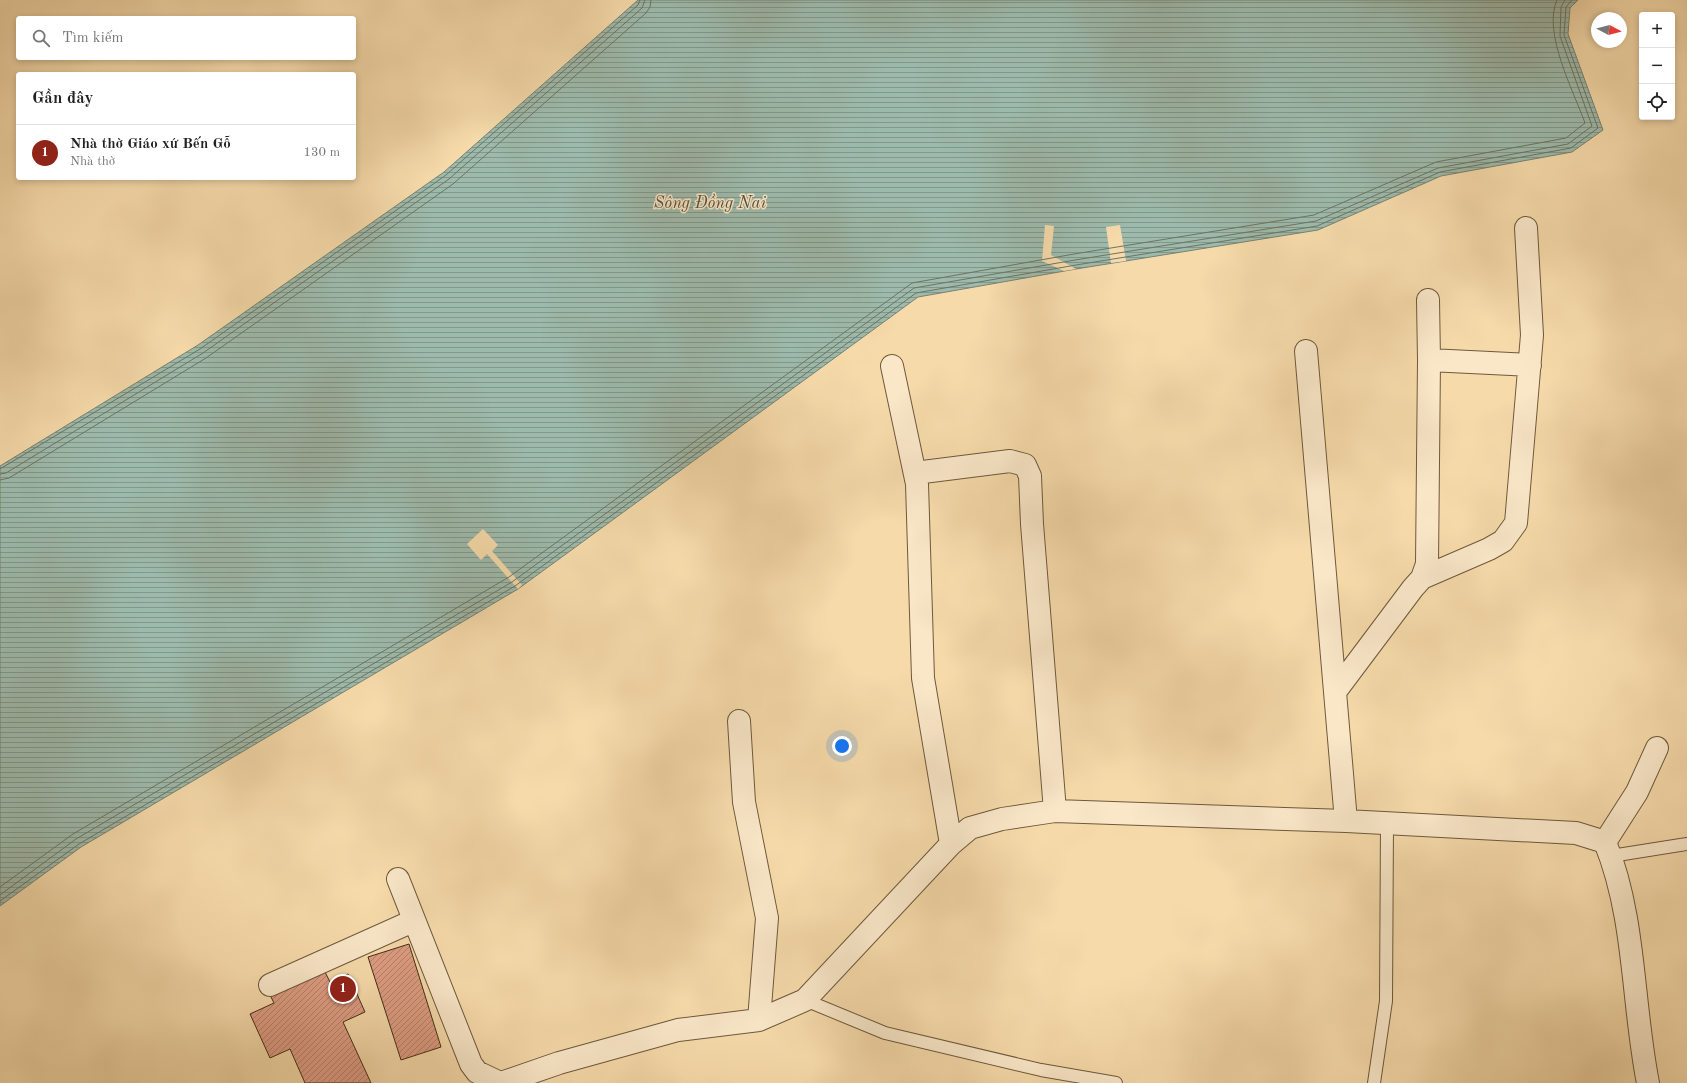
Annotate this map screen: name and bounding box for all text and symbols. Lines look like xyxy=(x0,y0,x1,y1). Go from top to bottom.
north arrow xyxy=(1591,12,1627,48)
map controls xyxy=(1639,12,1675,120)
button: + xyxy=(1639,12,1675,48)
search box xyxy=(16,16,356,60)
icon: search xyxy=(30,27,52,49)
text: Tìm kiếm xyxy=(62,31,124,46)
button: − xyxy=(1639,48,1675,84)
button: locate xyxy=(1639,84,1675,120)
text: Gần đây xyxy=(32,90,93,107)
text: Nhà thờ Giáo xứ Bến Gỗ xyxy=(70,137,231,152)
text: 1 xyxy=(41,146,49,159)
text: 130 m xyxy=(303,146,340,159)
text: Nhà thờ xyxy=(70,155,115,168)
water label: Sông Đồng Nai xyxy=(654,193,767,212)
your location xyxy=(832,736,852,756)
pin: 1 xyxy=(330,974,356,1004)

